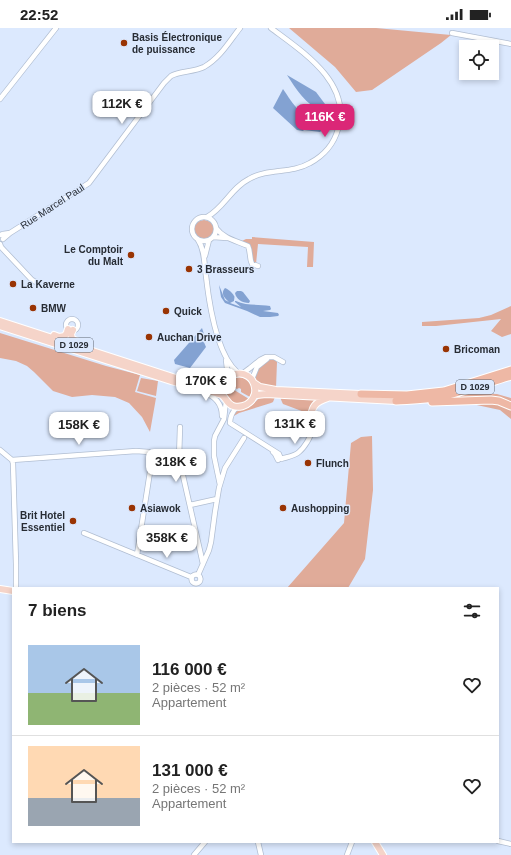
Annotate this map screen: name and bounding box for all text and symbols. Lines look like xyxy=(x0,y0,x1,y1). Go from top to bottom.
text: 22:52 xyxy=(20,6,58,23)
place label: Basis Électronique de puissance xyxy=(132,31,222,55)
marker: Basis Électronique de puissance xyxy=(119,38,129,48)
map controls xyxy=(459,40,499,80)
button: locate xyxy=(459,40,499,80)
pin: 112K € xyxy=(89,91,155,125)
text: 112K € xyxy=(101,96,143,111)
pin: 116K € xyxy=(292,104,358,138)
text: 116K € xyxy=(304,109,346,124)
street label: Rue Marcel Paul xyxy=(18,182,86,231)
place label: Le Comptoir du Malt xyxy=(64,244,124,267)
marker: Le Comptoir du Malt xyxy=(126,250,136,260)
marker: 3 Brasseurs xyxy=(184,264,194,274)
place label: 3 Brasseurs xyxy=(197,264,255,275)
marker: La Kaverne xyxy=(8,279,18,289)
place label: La Kaverne xyxy=(21,279,75,290)
marker: BMW xyxy=(28,303,38,313)
place label: BMW xyxy=(41,303,67,314)
marker: Quick xyxy=(161,306,171,316)
place label: Quick xyxy=(174,306,202,317)
marker: Auchan Drive xyxy=(144,332,154,342)
place label: Auchan Drive xyxy=(157,332,222,343)
road number: D 1029 xyxy=(55,338,93,352)
marker: Bricoman xyxy=(441,344,451,354)
place label: Bricoman xyxy=(454,344,500,355)
pin: 170K € xyxy=(173,368,239,402)
text: 170K € xyxy=(185,373,227,388)
road number: D 1029 xyxy=(456,380,494,394)
pin: 131K € xyxy=(262,411,328,445)
pin: 158K € xyxy=(46,412,112,446)
text: 131K € xyxy=(274,416,316,431)
text: 158K € xyxy=(58,417,100,432)
pin: 318K € xyxy=(143,449,209,483)
text: 318K € xyxy=(155,454,197,469)
marker: Flunch xyxy=(303,458,313,468)
place label: Flunch xyxy=(316,458,349,469)
marker: Asiawok xyxy=(127,503,137,513)
place label: Asiawok xyxy=(140,503,181,514)
marker: Aushopping xyxy=(278,503,288,513)
place label: Aushopping xyxy=(291,503,349,514)
place label: Brit Hotel Essentiel xyxy=(20,510,65,533)
marker: Brit Hotel Essentiel xyxy=(68,516,78,526)
pin: 358K € xyxy=(134,525,200,559)
text: 358K € xyxy=(146,530,188,545)
icon: filters xyxy=(461,600,483,622)
text: 7 biens xyxy=(28,601,87,620)
text: 116 000 € xyxy=(152,660,227,679)
icon: home xyxy=(60,661,108,709)
icon: heart xyxy=(461,674,483,696)
text: 2 pièces · 52 m² xyxy=(152,680,245,695)
text: Appartement xyxy=(152,695,226,710)
text: 131 000 € xyxy=(152,761,228,780)
icon: home xyxy=(60,762,108,810)
icon: heart xyxy=(461,775,483,797)
text: 2 pièces · 52 m² xyxy=(152,781,245,796)
text: Appartement xyxy=(152,796,226,811)

